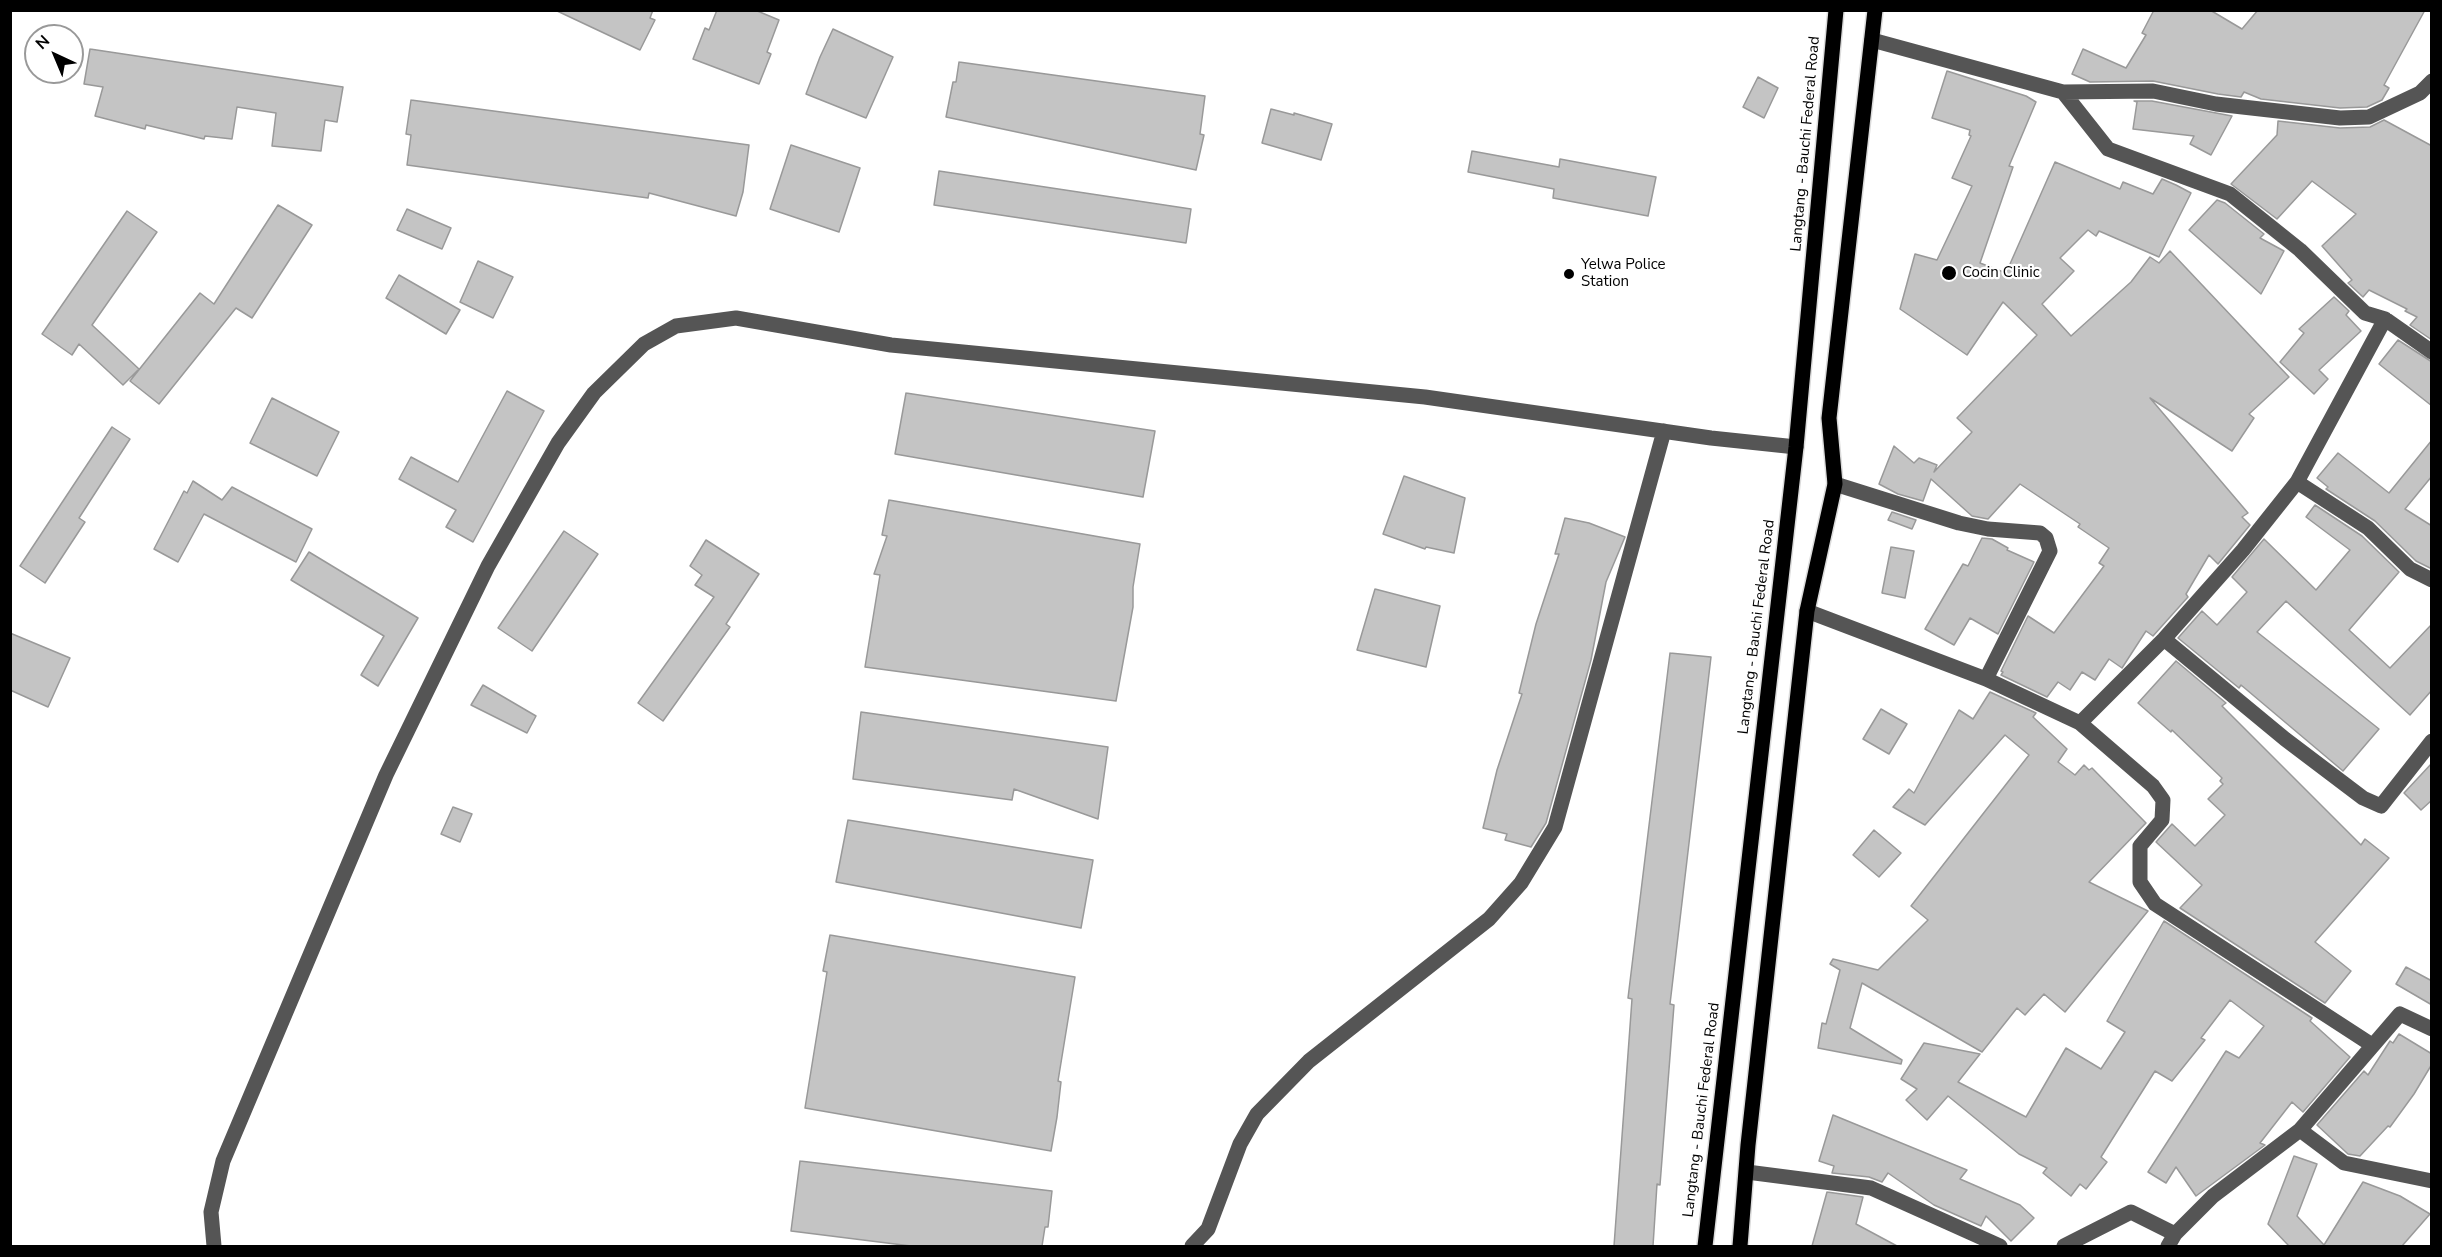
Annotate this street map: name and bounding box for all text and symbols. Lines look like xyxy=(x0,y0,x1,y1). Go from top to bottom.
north arrow xyxy=(24,24,84,84)
text: N xyxy=(31,30,55,55)
street label: Langtang - Bauchi Federal Road xyxy=(1788,35,1824,253)
place label: Yelwa Police Station xyxy=(1581,256,1665,291)
marker: Cocin Clinic xyxy=(1940,264,1958,282)
place label: Cocin Clinic xyxy=(1962,264,2040,282)
marker: Yelwa Police Station xyxy=(1562,267,1576,281)
street label: Langtang - Bauchi Federal Road xyxy=(1735,519,1779,735)
street label: Langtang - Bauchi Federal Road xyxy=(1680,1002,1724,1218)

